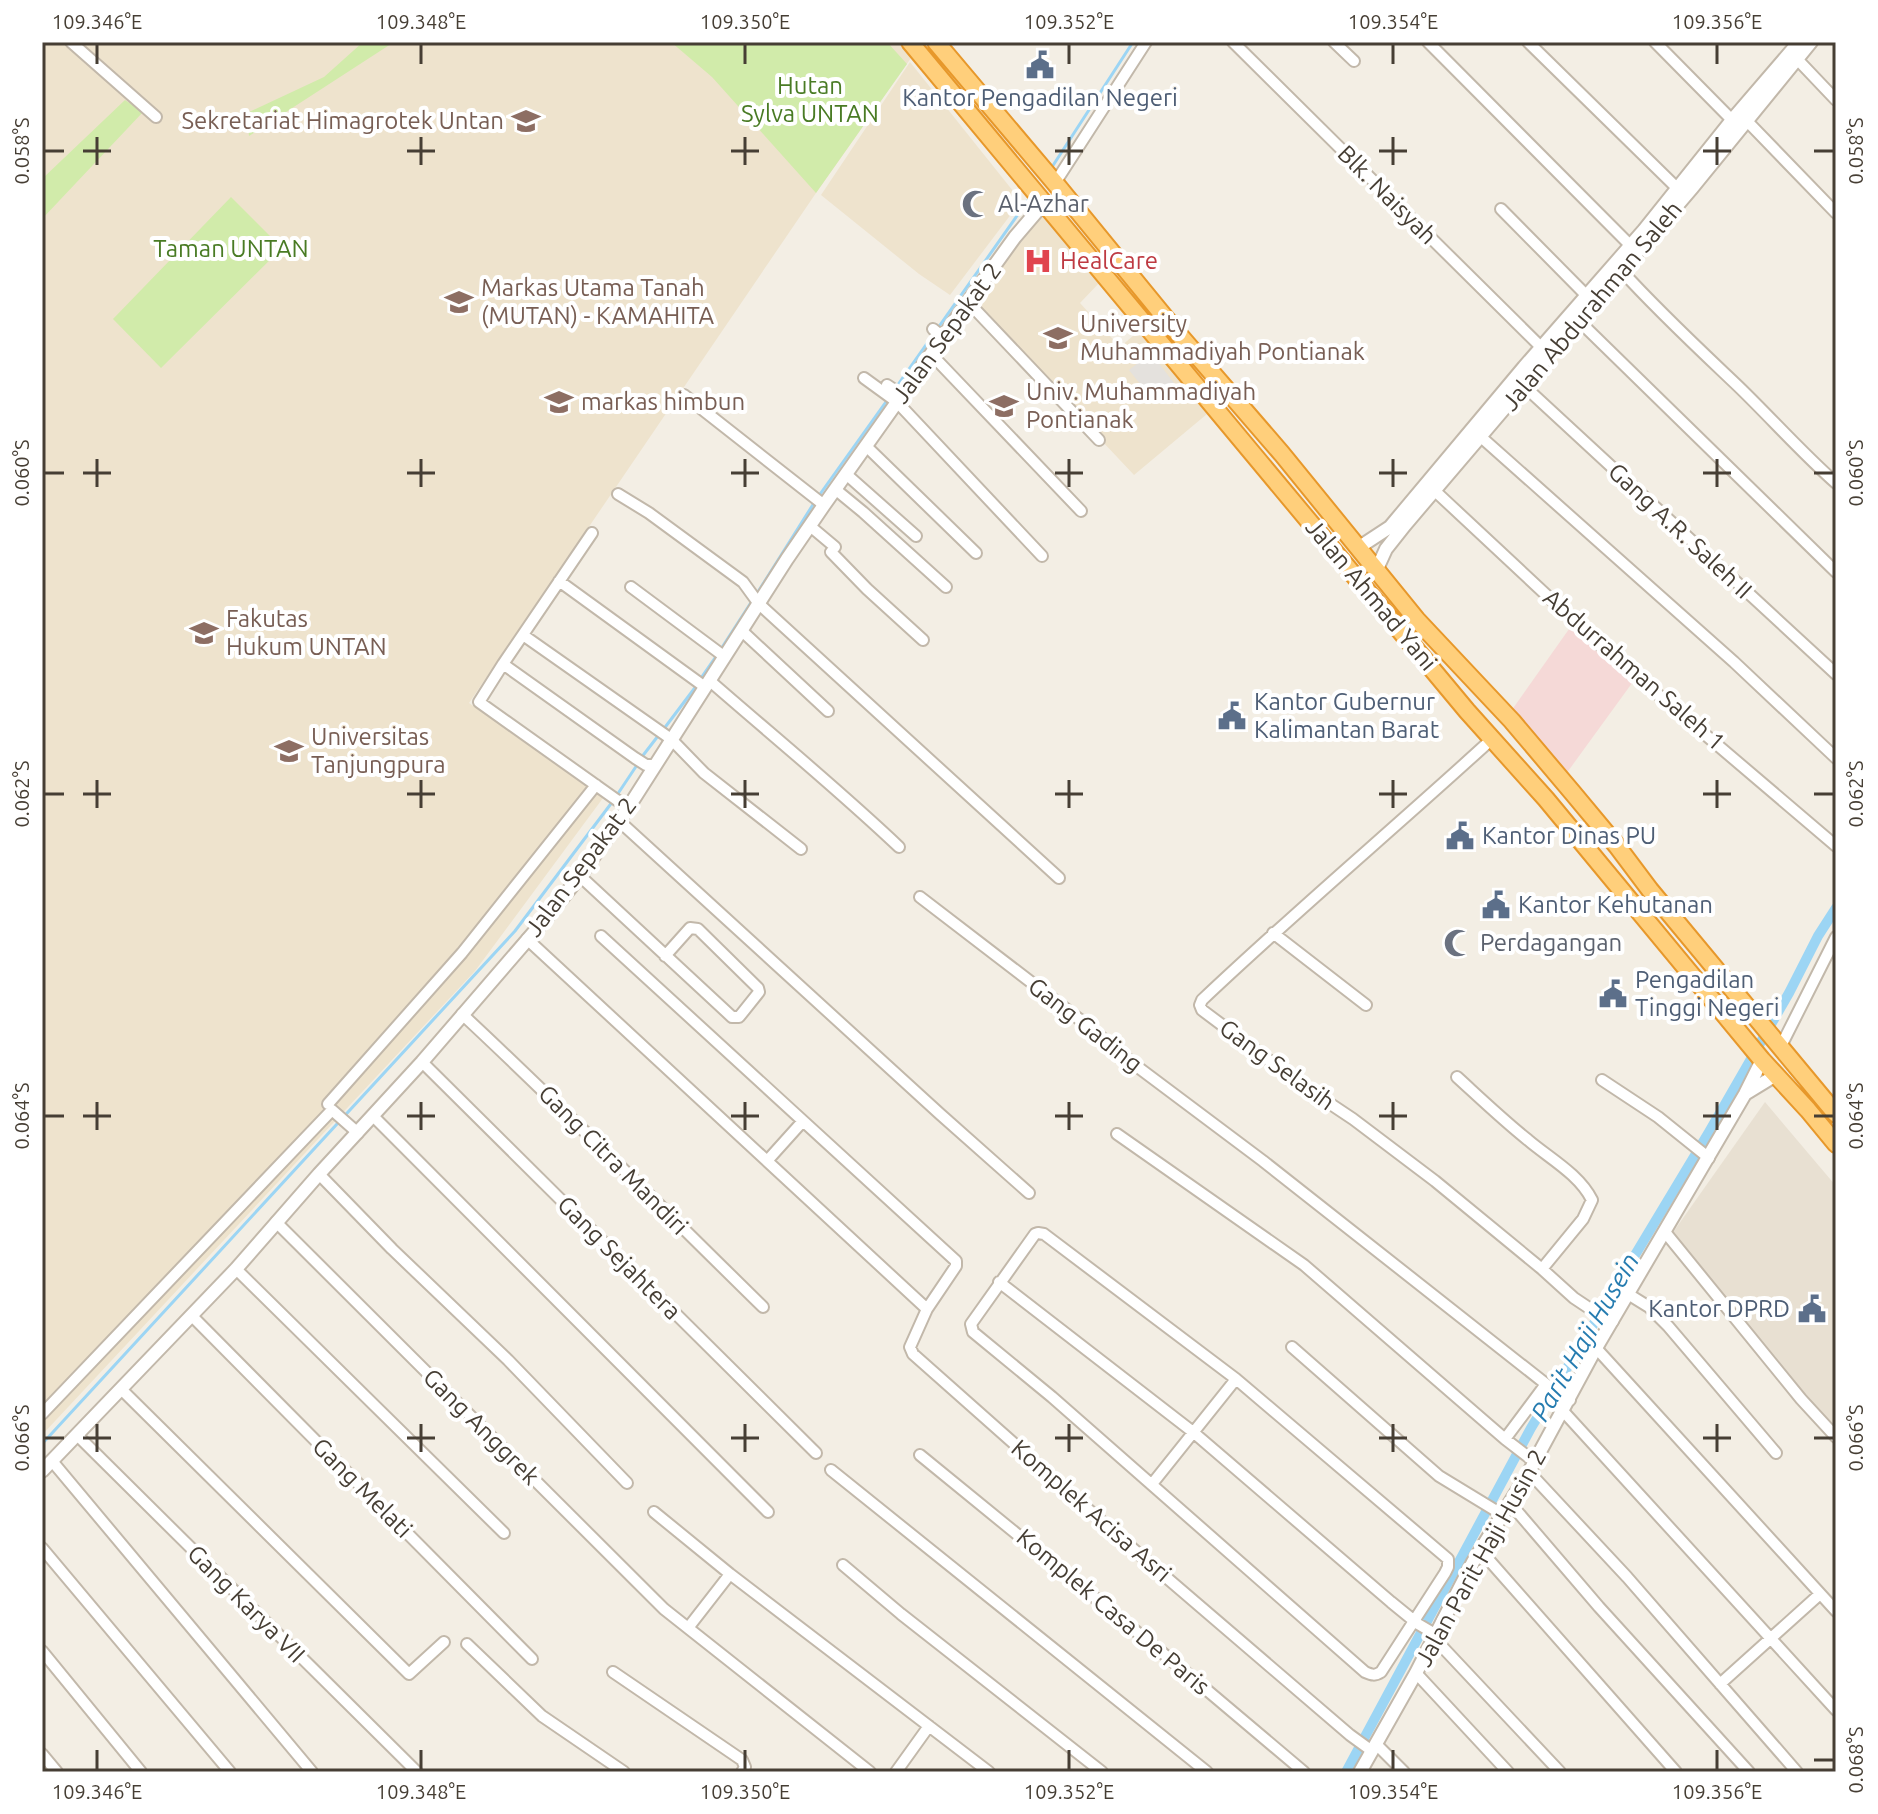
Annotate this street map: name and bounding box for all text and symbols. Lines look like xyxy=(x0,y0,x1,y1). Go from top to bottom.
text: 109.346°E xyxy=(52,10,142,33)
text: 109.348°E xyxy=(376,10,466,33)
text: 109.350°E xyxy=(700,10,790,33)
text: 109.352°E xyxy=(1024,10,1114,33)
text: 109.354°E xyxy=(1348,10,1438,33)
text: 109.356°E xyxy=(1672,10,1762,33)
public building icon: Kantor Pengadilan Negeri xyxy=(1025,50,1055,80)
park label: Hutan Sylva UNTAN xyxy=(741,72,879,127)
place label: Kantor Pengadilan Negeri xyxy=(902,84,1178,111)
school or university icon: Sekretariat Himagrotek Untan xyxy=(511,106,541,136)
place label: Sekretariat Himagrotek Untan xyxy=(182,107,504,134)
text: 0.058°S xyxy=(10,118,33,184)
text: 0.058°S xyxy=(1844,118,1867,184)
street label: Blk. Naisyah xyxy=(1332,140,1442,250)
mosque icon: Al-Azhar xyxy=(961,189,991,219)
place label: Al-Azhar xyxy=(998,190,1089,217)
street label: Jalan Abdurahman Saleh xyxy=(1496,196,1687,416)
park label: Taman UNTAN xyxy=(153,235,309,262)
hospital icon: HealCare xyxy=(1023,246,1053,276)
place label: HealCare xyxy=(1060,247,1158,274)
street label: Jalan Sepakat 2 xyxy=(887,257,1007,408)
place label: Markas Utama Tanah (MUTAN) - KAMAHITA xyxy=(481,274,714,329)
school or university icon: Markas Utama Tanah (MUTAN) - KAMAHITA xyxy=(444,287,474,317)
place label: University Muhammadiyah Pontianak xyxy=(1080,310,1365,365)
school or university icon: University Muhammadiyah Pontianak xyxy=(1043,323,1073,353)
place label: Univ. Muhammadiyah Pontianak xyxy=(1026,378,1256,433)
school or university icon: markas himbun xyxy=(544,387,574,417)
place label: markas himbun xyxy=(581,388,745,415)
school or university icon: Univ. Muhammadiyah Pontianak xyxy=(989,391,1019,421)
text: 0.060°S xyxy=(10,440,33,506)
text: 0.060°S xyxy=(1844,440,1867,506)
street label: Gang A.R. Saleh II xyxy=(1603,457,1758,604)
street label: Jalan Ahmad Yani xyxy=(1300,514,1442,676)
street label: Abdurrahman Saleh 1 xyxy=(1538,584,1730,756)
place label: Fakutas Hukum UNTAN xyxy=(226,605,387,660)
school or university icon: Fakutas Hukum UNTAN xyxy=(189,618,219,648)
place label: Kantor Gubernur Kalimantan Barat xyxy=(1254,688,1440,743)
public building icon: Kantor Gubernur Kalimantan Barat xyxy=(1217,701,1247,731)
place label: Universitas Tanjungpura xyxy=(311,723,446,778)
school or university icon: Universitas Tanjungpura xyxy=(274,736,304,766)
text: 0.062°S xyxy=(10,761,33,827)
text: 0.062°S xyxy=(1844,761,1867,827)
street label: Jalan Sepakat 2 xyxy=(520,792,642,942)
public building icon: Kantor Dinas PU xyxy=(1445,821,1475,851)
place label: Kantor Dinas PU xyxy=(1482,822,1656,849)
public building icon: Kantor Kehutanan xyxy=(1481,890,1511,920)
place label: Kantor Kehutanan xyxy=(1518,891,1713,918)
mosque icon: Perdagangan xyxy=(1443,928,1473,958)
place label: Perdagangan xyxy=(1480,929,1622,956)
place label: Pengadilan Tinggi Negeri xyxy=(1635,966,1780,1021)
street label: Gang Gading xyxy=(1023,972,1148,1077)
public building icon: Pengadilan Tinggi Negeri xyxy=(1598,979,1628,1009)
street label: Gang Selasih xyxy=(1214,1014,1340,1115)
street label: Gang Citra Mandiri xyxy=(533,1079,694,1240)
text: 0.064°S xyxy=(10,1083,33,1149)
text: 0.064°S xyxy=(1844,1083,1867,1149)
street label: Gang Sejahtera xyxy=(552,1190,687,1325)
water label: Parit Haji Husein xyxy=(1525,1248,1644,1426)
public building icon: Kantor DPRD xyxy=(1797,1294,1827,1324)
place label: Kantor DPRD xyxy=(1648,1295,1790,1322)
street label: Gang Anggrek xyxy=(418,1363,545,1490)
text: 0.066°S xyxy=(10,1405,33,1471)
text: 0.066°S xyxy=(1844,1405,1867,1471)
street label: Gang Melati xyxy=(307,1432,418,1543)
street label: Komplek Acisa Asri xyxy=(1006,1434,1177,1587)
street label: Jalan Parit Haji Husin 2 xyxy=(1410,1445,1552,1671)
street label: Komplek Casa De Paris xyxy=(1012,1523,1215,1700)
street label: Gang Karya VII xyxy=(182,1539,311,1668)
text: 0.068°S xyxy=(1844,1727,1867,1793)
text: 109.346°E xyxy=(52,1780,142,1803)
text: 109.348°E xyxy=(376,1780,466,1803)
text: 109.350°E xyxy=(700,1780,790,1803)
text: 109.352°E xyxy=(1024,1780,1114,1803)
text: 109.354°E xyxy=(1348,1780,1438,1803)
text: 109.356°E xyxy=(1672,1780,1762,1803)

